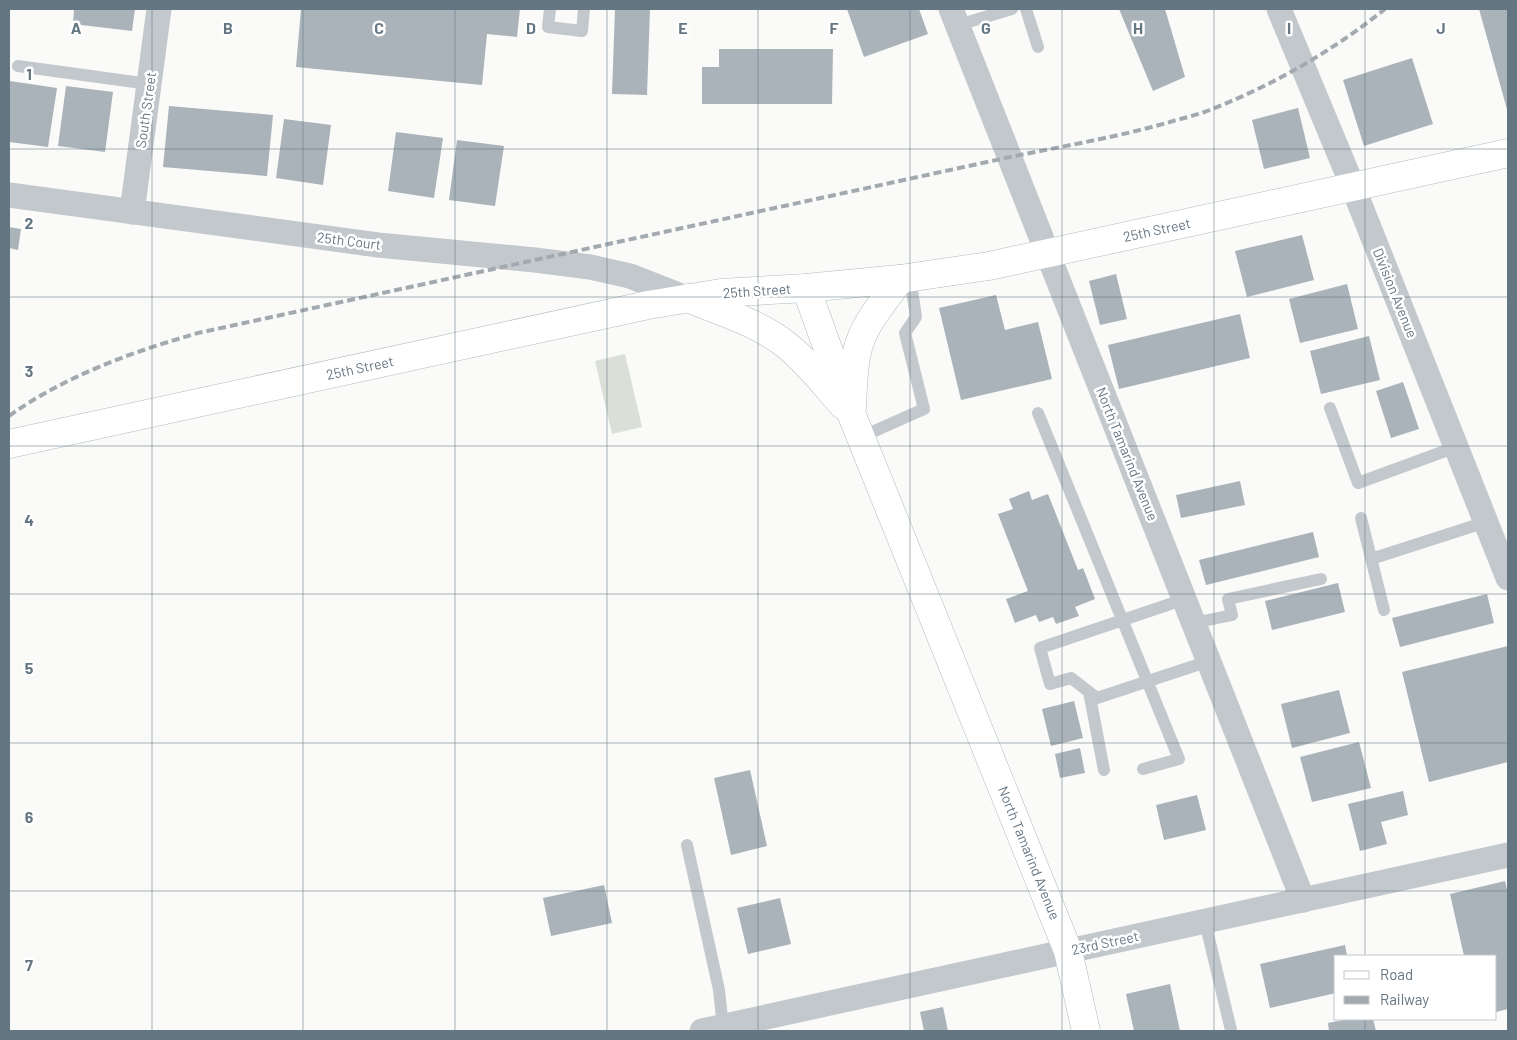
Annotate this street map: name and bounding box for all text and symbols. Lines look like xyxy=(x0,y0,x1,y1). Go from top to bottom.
text: A xyxy=(71,18,82,37)
text: B xyxy=(223,18,233,37)
text: C xyxy=(374,18,384,37)
text: D xyxy=(526,18,536,37)
text: E xyxy=(678,18,688,37)
text: F xyxy=(830,18,839,37)
text: G xyxy=(981,18,991,37)
text: H xyxy=(1133,18,1143,37)
text: I xyxy=(1287,18,1291,37)
text: J xyxy=(1436,18,1446,37)
text: 1 xyxy=(26,64,32,83)
street label: South Street xyxy=(132,71,159,149)
text: 2 xyxy=(25,213,34,232)
street label: 25th Street xyxy=(1122,214,1192,245)
street label: 25th Court xyxy=(316,228,382,253)
street label: Division Avenue xyxy=(1370,245,1421,340)
street label: 25th Street xyxy=(722,280,792,301)
street label: 25th Street xyxy=(325,352,395,383)
text: 3 xyxy=(25,361,33,380)
street label: North Tamarind Avenue xyxy=(1093,385,1162,523)
text: 4 xyxy=(24,510,34,529)
text: 5 xyxy=(25,658,34,677)
street label: North Tamarind Avenue xyxy=(995,784,1064,922)
text: 6 xyxy=(25,807,34,826)
street label: 23rd Street xyxy=(1070,927,1140,958)
text: 7 xyxy=(25,955,33,974)
legend xyxy=(1334,955,1497,1020)
text: Road xyxy=(1380,965,1413,983)
text: Railway xyxy=(1380,990,1429,1008)

